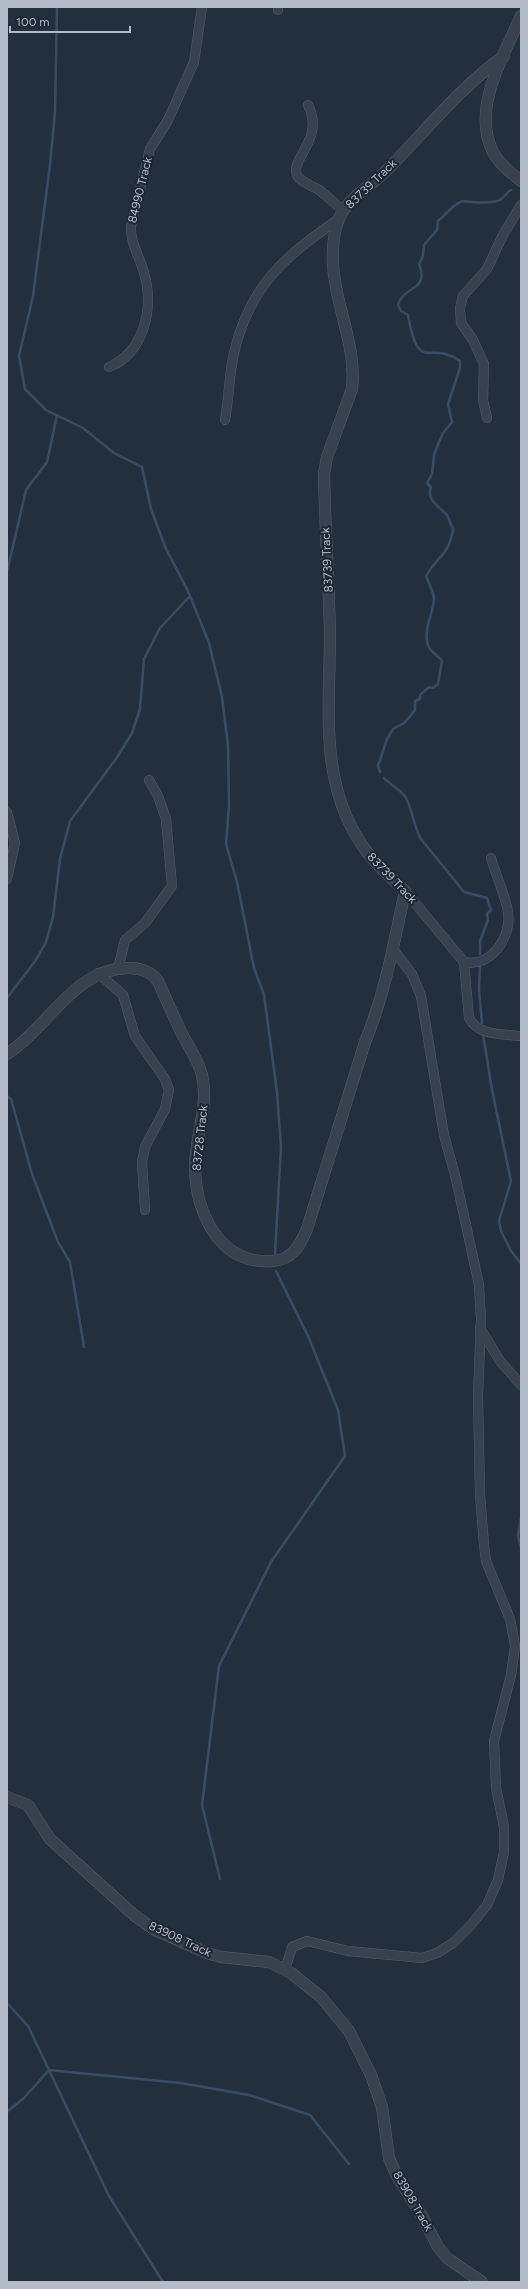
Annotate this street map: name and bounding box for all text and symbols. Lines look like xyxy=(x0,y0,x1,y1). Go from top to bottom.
scale bar xyxy=(10,8,130,34)
text: 100 m xyxy=(16,15,50,29)
street label: 84990 Track xyxy=(125,155,155,225)
street label: 83739 Track xyxy=(343,156,399,212)
street label: 83739 Track xyxy=(318,527,336,593)
street label: 83739 Track xyxy=(364,850,420,906)
street label: 83728 Track xyxy=(190,1104,210,1172)
street label: 83908 Track xyxy=(147,1918,214,1960)
street label: 83908 Track xyxy=(390,2168,436,2234)

